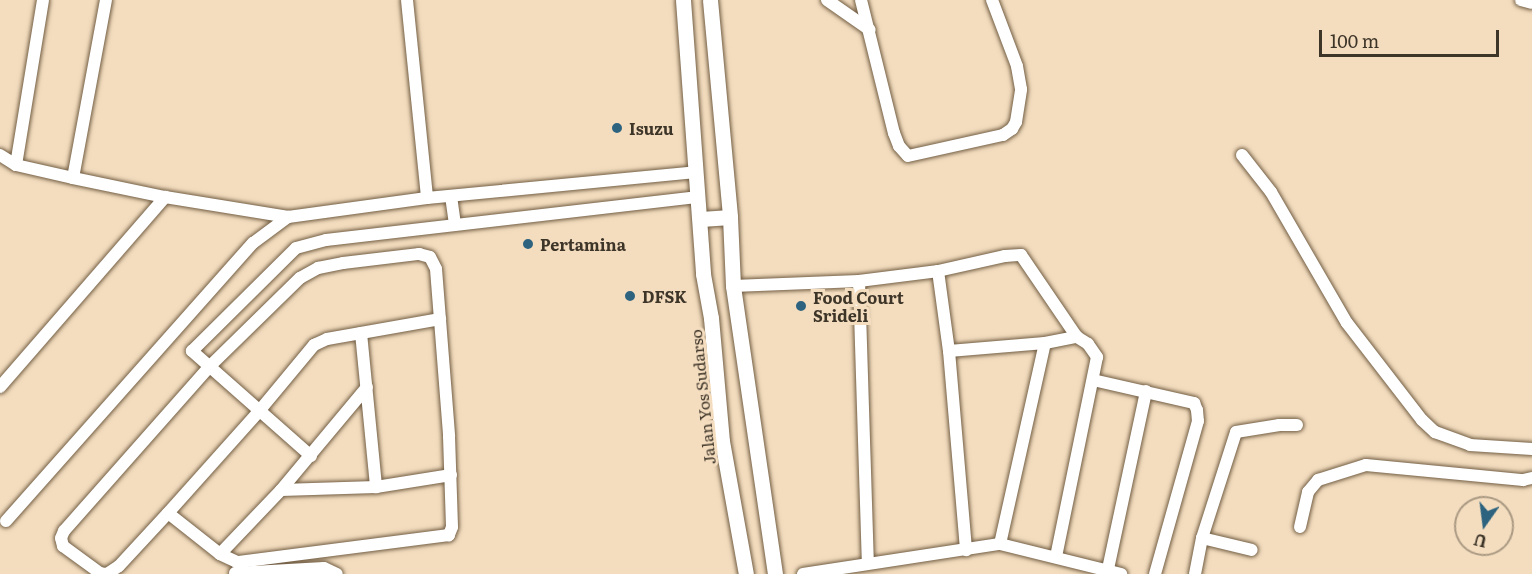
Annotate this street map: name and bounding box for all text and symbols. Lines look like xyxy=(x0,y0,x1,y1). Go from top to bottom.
scale bar xyxy=(1322,18,1502,56)
text: 100 m xyxy=(1330,27,1379,54)
place label: Isuzu xyxy=(629,118,674,138)
marker: Isuzu xyxy=(610,121,624,135)
place label: Pertamina xyxy=(540,234,626,254)
marker: Pertamina xyxy=(521,237,535,251)
place label: DFSK xyxy=(642,286,687,306)
place label: Food Court Srideli xyxy=(813,287,904,325)
marker: DFSK xyxy=(623,289,637,303)
marker: Food Court Srideli xyxy=(794,299,808,313)
street label: Jalan Yos Sudarso xyxy=(685,328,719,466)
north arrow xyxy=(1454,496,1514,556)
text: U xyxy=(1471,528,1489,555)

